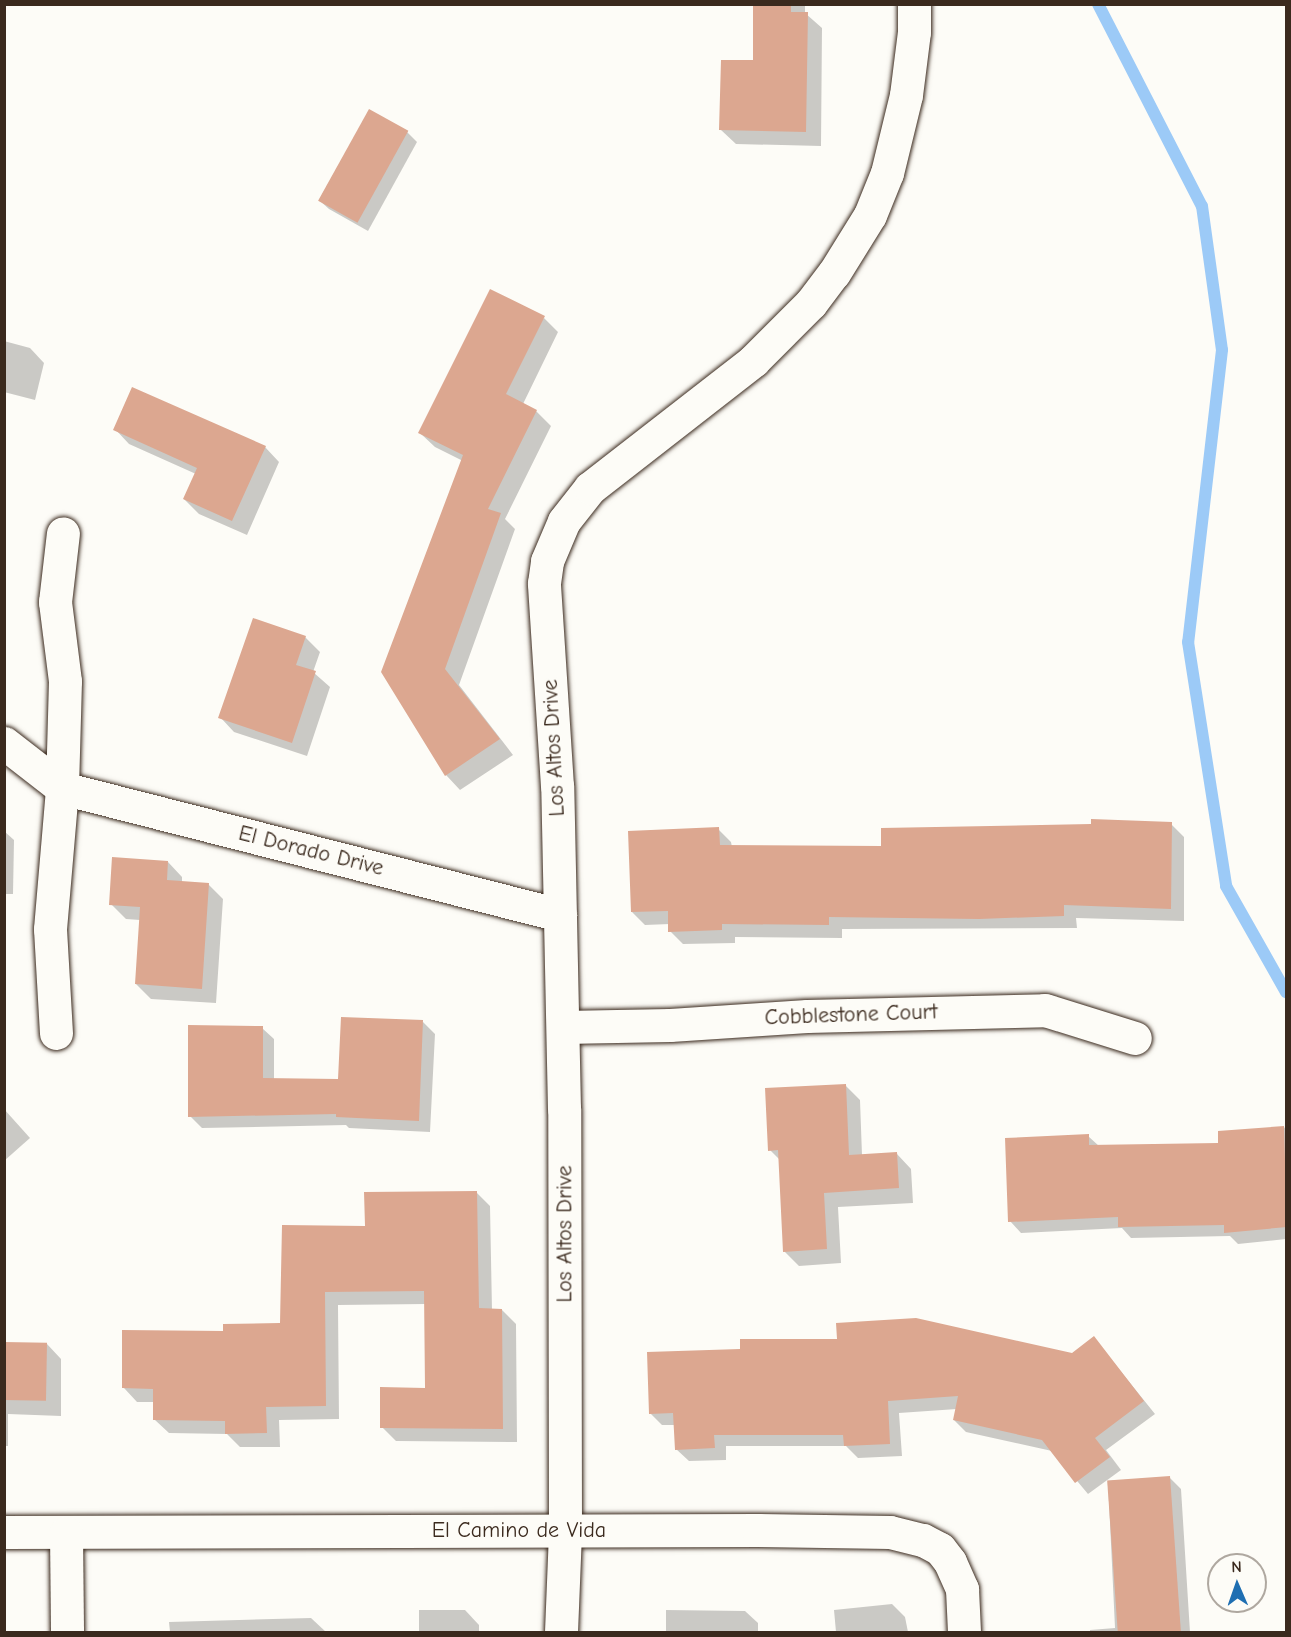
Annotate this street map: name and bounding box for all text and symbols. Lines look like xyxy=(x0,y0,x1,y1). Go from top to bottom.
street label: Los Altos Drive xyxy=(537,679,571,817)
street label: El Dorado Drive xyxy=(236,820,386,882)
street label: Cobblestone Court xyxy=(764,999,938,1031)
street label: Los Altos Drive xyxy=(552,1165,578,1303)
street label: El Camino de Vida xyxy=(432,1518,606,1544)
north arrow xyxy=(1207,1553,1267,1613)
text: N xyxy=(1231,1558,1242,1576)

